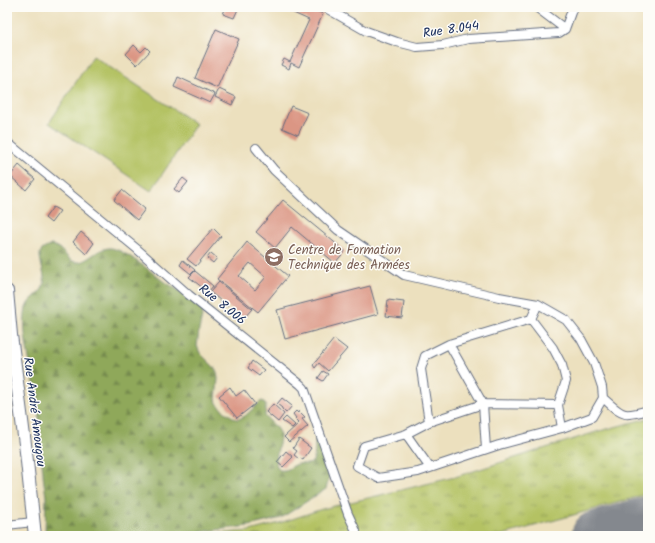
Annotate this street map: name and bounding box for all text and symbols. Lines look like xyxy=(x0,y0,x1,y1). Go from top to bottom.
street label: Rue 8.044 xyxy=(421,16,481,44)
place label: Centre de Formation Technique des Armées xyxy=(288,240,410,276)
school or university icon: Centre de Formation Technique des Armées xyxy=(263,246,285,268)
street label: Rue 8.006 xyxy=(194,279,250,331)
street label: Rue André Amougou xyxy=(17,356,51,469)

